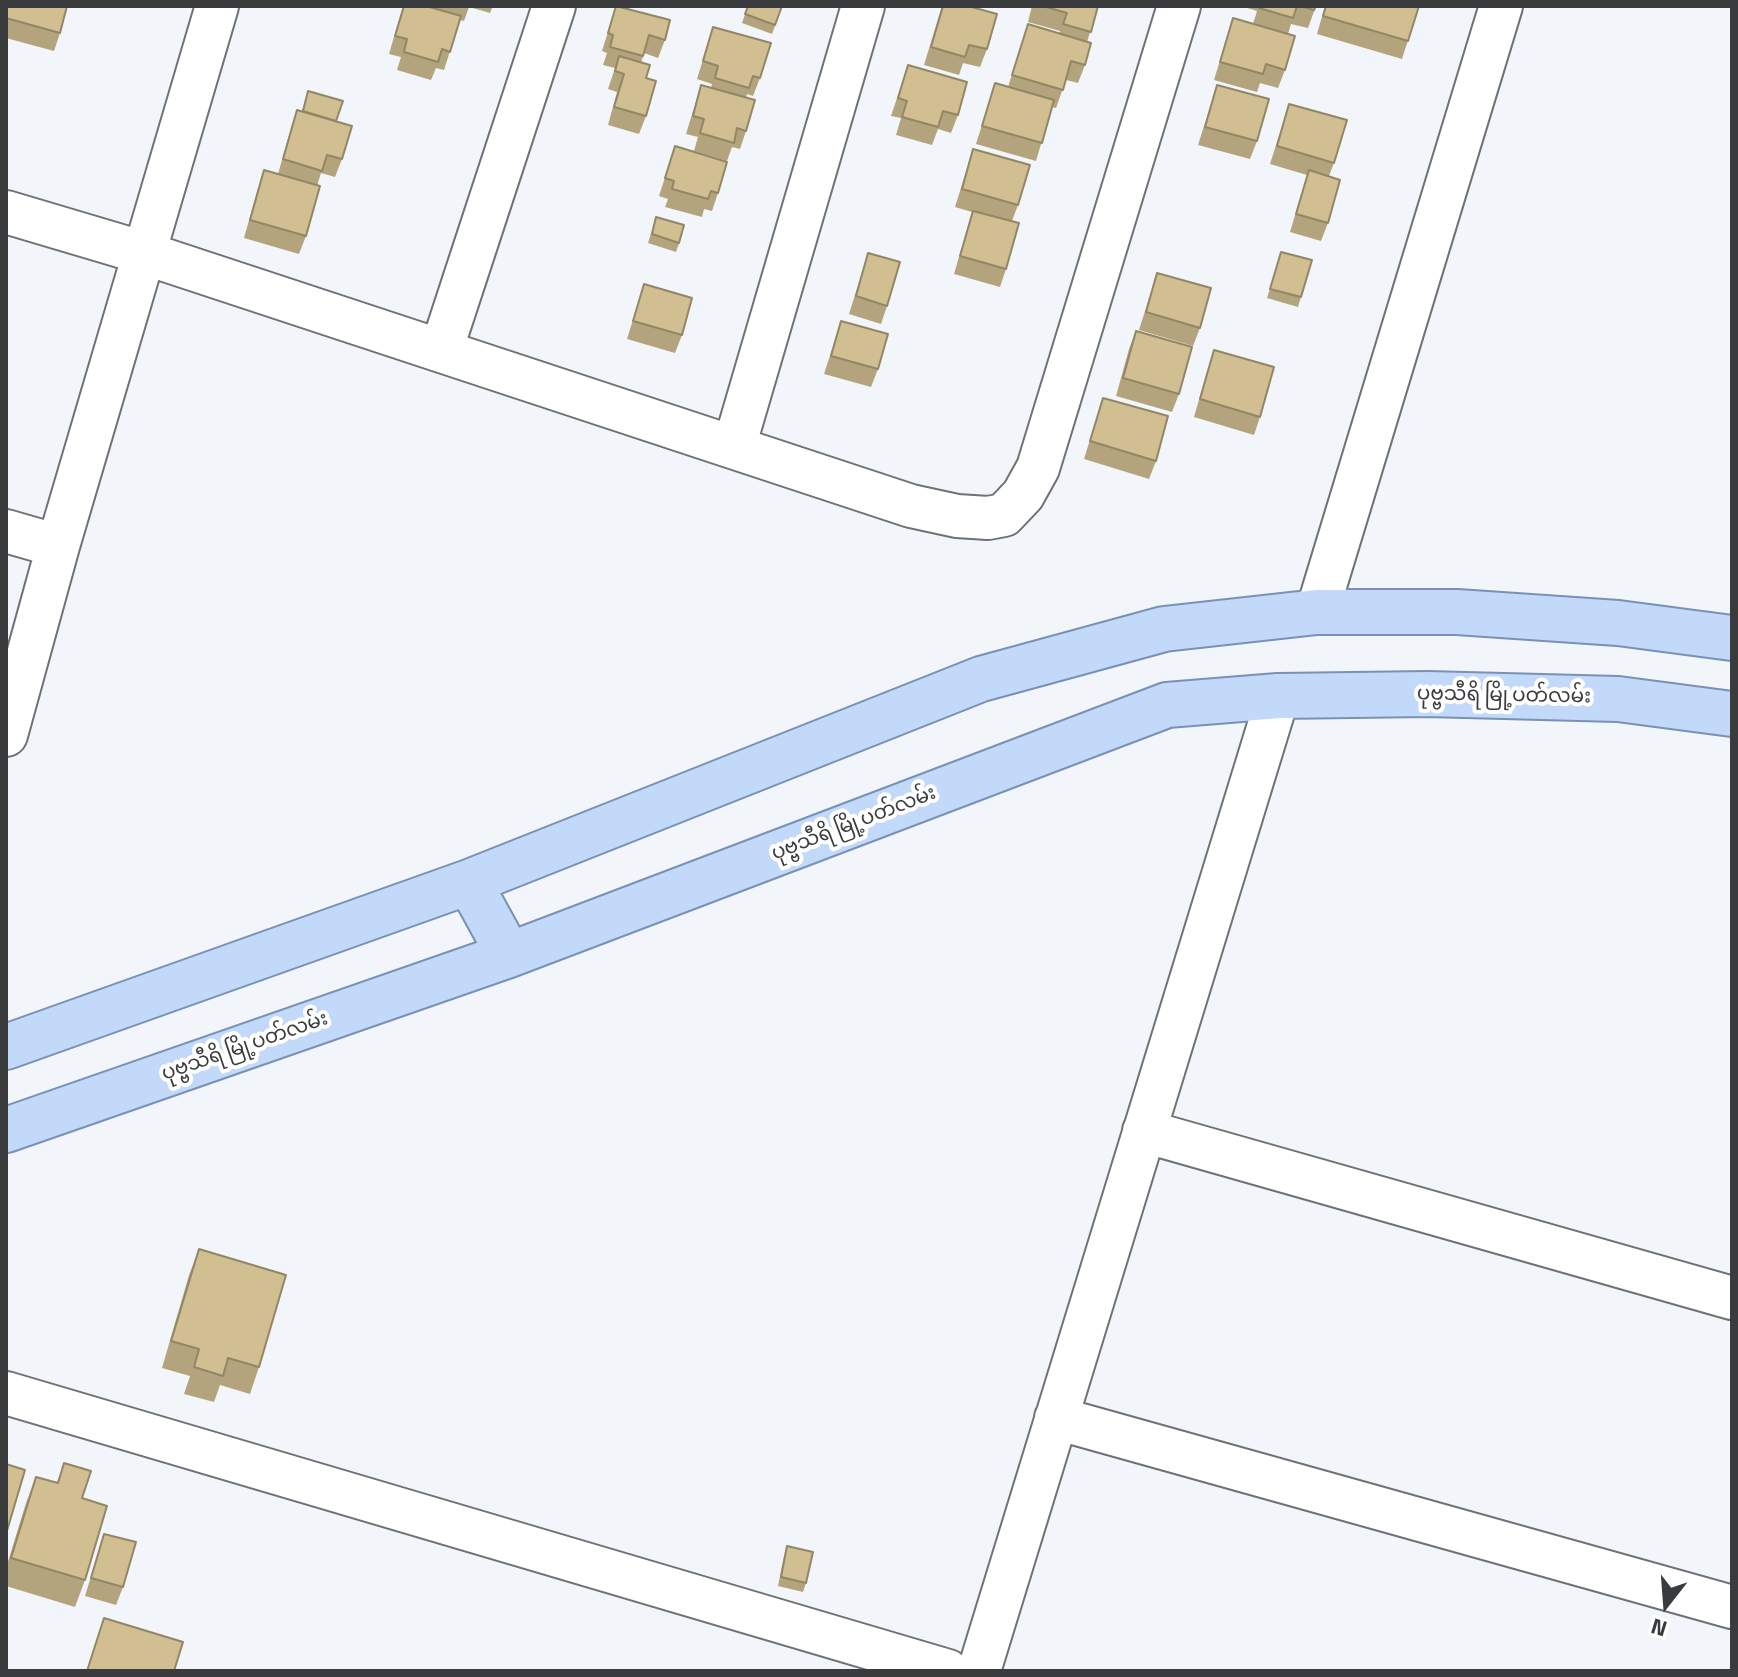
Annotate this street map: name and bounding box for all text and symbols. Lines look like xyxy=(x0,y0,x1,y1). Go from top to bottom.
street label: ပုဗ္ဗသီရိ မြို့ပတ်လမ်း xyxy=(1417,682,1591,710)
street label: ပုဗ္ဗသီရိ မြို့ပတ်လမ်း xyxy=(768,782,940,866)
street label: ပုဗ္ဗသီရိ မြို့ပတ်လမ်း xyxy=(159,1007,331,1087)
north arrow xyxy=(1626,1565,1706,1645)
text: N xyxy=(1647,1609,1671,1646)

